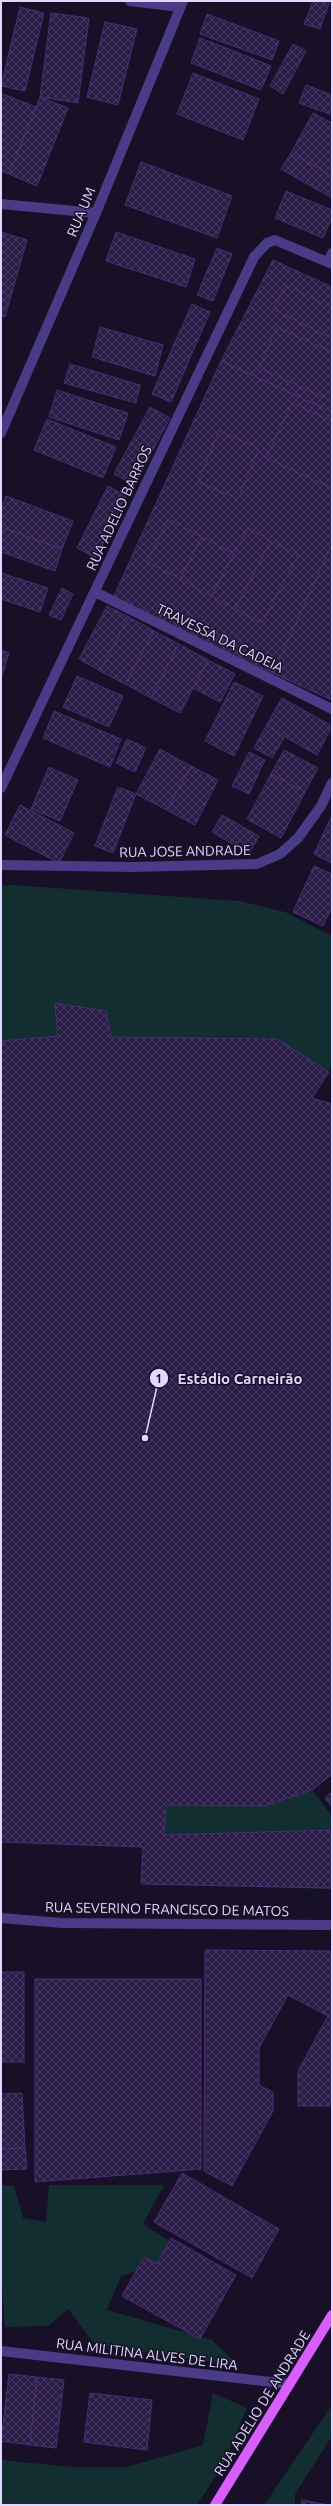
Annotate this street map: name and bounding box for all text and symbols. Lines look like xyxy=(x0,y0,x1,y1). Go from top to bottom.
street label: RUA UM xyxy=(63,185,99,239)
street label: RUA ADELIO BARROS xyxy=(83,443,155,573)
street label: TRAVESSA DA CADEIA xyxy=(154,600,286,676)
street label: RUA JOSE ANDRADE xyxy=(119,842,251,860)
callout: Estádio Carneirão xyxy=(149,1365,310,1392)
text: Estádio Carneirão xyxy=(178,1370,302,1387)
text: 1 xyxy=(156,1372,162,1385)
street label: RUA SEVERINO FRANCISCO DE MATOS xyxy=(45,1899,289,1919)
street label: RUA ADELIO DE ANDRADE xyxy=(211,2327,313,2479)
street label: RUA MILITINA ALVES DE LIRA xyxy=(55,2335,239,2373)

